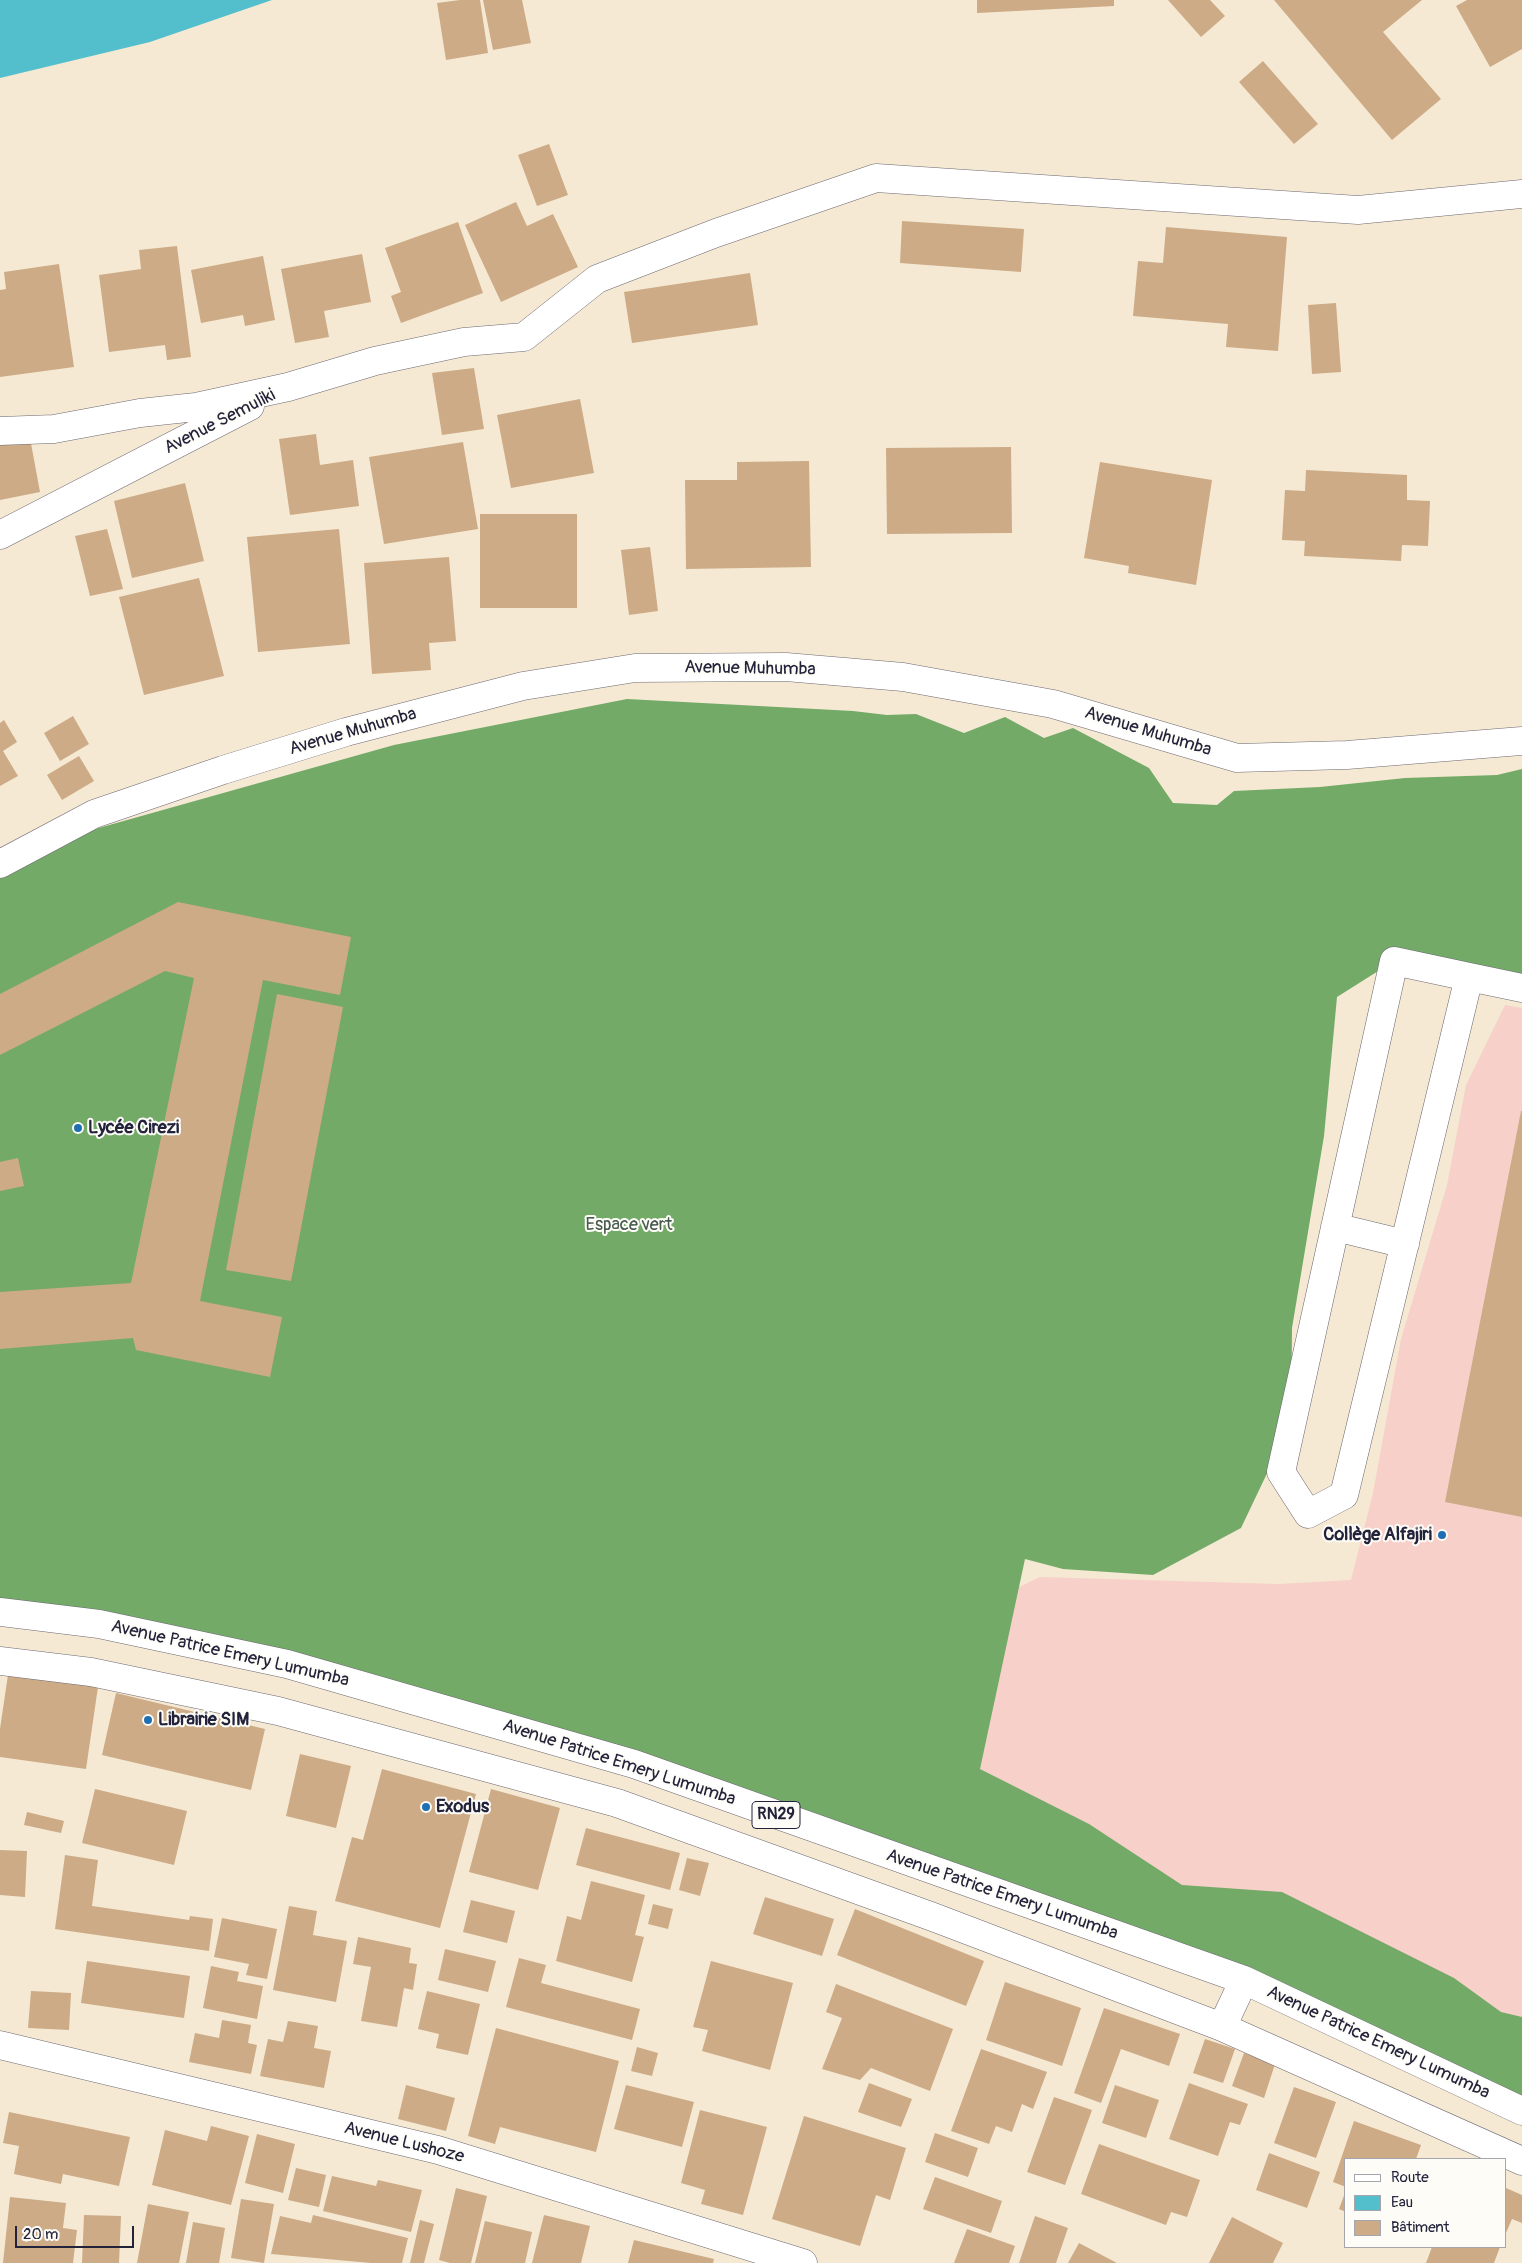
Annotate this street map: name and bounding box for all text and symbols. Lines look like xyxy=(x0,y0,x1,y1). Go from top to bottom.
street label: Avenue Semuliki xyxy=(161,385,279,459)
street label: Avenue Muhumba xyxy=(684,657,816,681)
street label: Avenue Muhumba xyxy=(1082,702,1214,762)
street label: Avenue Muhumba xyxy=(287,704,419,760)
place label: Lycée Cirezi xyxy=(88,1117,179,1139)
marker: Lycée Cirezi xyxy=(72,1122,84,1134)
park label: Espace vert xyxy=(586,1214,672,1236)
place label: Collège Alfajiri xyxy=(1323,1524,1432,1546)
marker: Collège Alfajiri xyxy=(1436,1529,1448,1541)
street label: Avenue Patrice Emery Lumumba xyxy=(109,1616,351,1692)
place label: Librairie SIM xyxy=(158,1709,249,1731)
marker: Librairie SIM xyxy=(142,1714,154,1726)
street label: Avenue Patrice Emery Lumumba xyxy=(500,1715,738,1811)
place label: Exodus xyxy=(436,1796,489,1818)
marker: Exodus xyxy=(420,1801,432,1813)
road number: RN29 xyxy=(752,1802,800,1828)
street label: Avenue Patrice Emery Lumumba xyxy=(883,1845,1121,1945)
street label: Avenue Patrice Emery Lumumba xyxy=(1263,1982,1493,2104)
street label: Avenue Lushoze xyxy=(342,2118,466,2168)
legend xyxy=(1344,2158,1507,2248)
text: Route xyxy=(1391,2168,1429,2187)
text: Eau xyxy=(1391,2193,1413,2212)
scale bar xyxy=(18,2216,136,2248)
text: Bâtiment xyxy=(1391,2218,1450,2237)
text: 20 m xyxy=(23,2225,58,2244)

